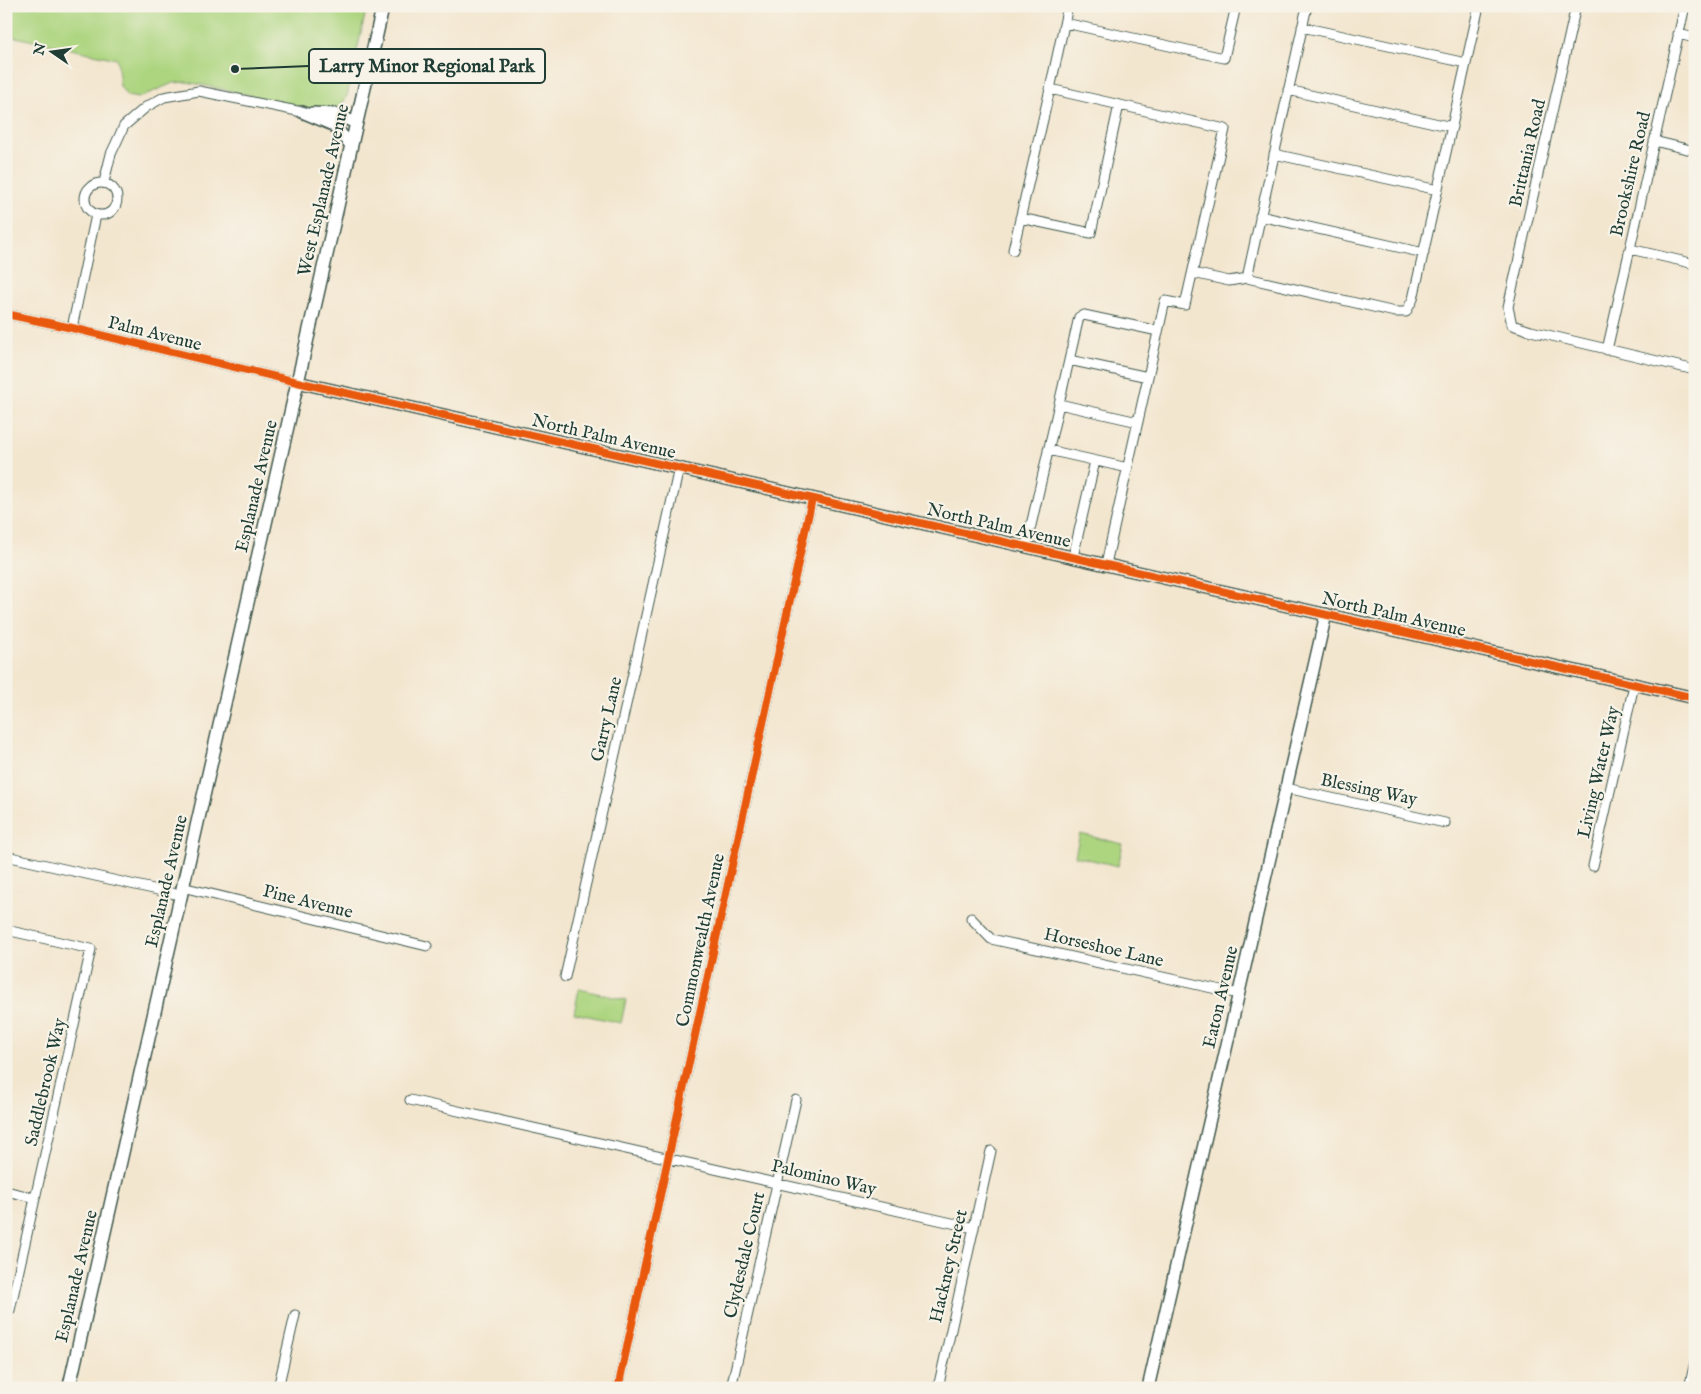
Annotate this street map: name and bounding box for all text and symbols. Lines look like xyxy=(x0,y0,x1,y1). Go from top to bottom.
north arrow xyxy=(28,28,78,78)
text: N xyxy=(30,41,50,58)
callout: Larry Minor Regional Park xyxy=(309,49,545,83)
text: Larry Minor Regional Park xyxy=(319,55,536,79)
street label: Brittania Road xyxy=(1505,97,1552,210)
street label: West Esplanade Avenue xyxy=(293,102,355,279)
street label: Brookshire Road xyxy=(1606,109,1657,239)
street label: Palm Avenue xyxy=(105,312,204,357)
street label: North Palm Avenue xyxy=(530,410,678,465)
street label: Esplanade Avenue xyxy=(231,418,284,555)
street label: North Palm Avenue xyxy=(925,499,1073,554)
street label: North Palm Avenue xyxy=(1320,588,1468,643)
street label: Garry Lane xyxy=(587,675,628,764)
street label: Living Water Way xyxy=(1573,704,1626,841)
street label: Blessing Way xyxy=(1318,769,1419,812)
street label: Esplanade Avenue xyxy=(141,813,194,950)
street label: Commonwealth Avenue xyxy=(672,851,731,1029)
street label: Pine Avenue xyxy=(260,880,355,925)
street label: Horseshoe Lane xyxy=(1042,924,1166,973)
street label: Eaton Avenue xyxy=(1198,944,1244,1051)
street label: Saddlebrook Way xyxy=(21,1016,72,1149)
street label: Palomino Way xyxy=(769,1155,879,1202)
street label: Clydesdale Court xyxy=(720,1190,771,1321)
street label: Hackney Street xyxy=(925,1207,974,1325)
street label: Esplanade Avenue xyxy=(51,1208,104,1345)

